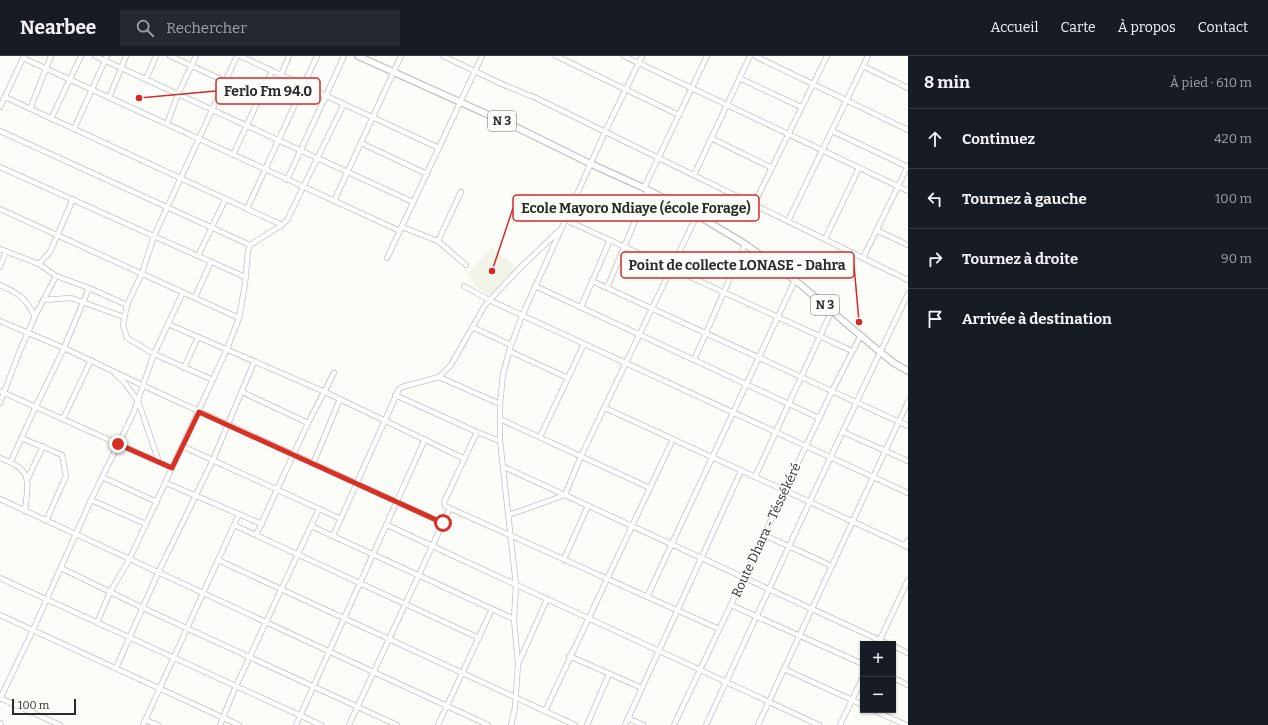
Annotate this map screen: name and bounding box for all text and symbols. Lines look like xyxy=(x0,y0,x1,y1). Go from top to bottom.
search box xyxy=(120,10,400,46)
text: Nearbee xyxy=(20,16,96,39)
icon: search xyxy=(134,17,156,39)
text: Rechercher xyxy=(166,19,247,37)
text: Accueil xyxy=(991,19,1039,36)
text: Carte xyxy=(1061,19,1096,36)
text: À propos xyxy=(1118,19,1176,36)
text: Contact xyxy=(1198,19,1248,36)
text: 8 min xyxy=(924,72,970,93)
text: À pied · 610 m xyxy=(1170,75,1252,90)
callout: Ferlo Fm 94.0 xyxy=(216,78,320,104)
text: Ferlo Fm 94.0 xyxy=(224,83,312,100)
road number: N 3 xyxy=(488,111,516,131)
icon: ahead xyxy=(924,128,946,150)
text: Continuez xyxy=(962,130,1035,148)
text: 420 m xyxy=(1214,131,1252,146)
icon: left xyxy=(924,188,946,210)
text: Tournez à gauche xyxy=(962,190,1087,208)
text: 100 m xyxy=(1215,191,1252,206)
callout: Ecole Mayoro Ndiaye (école Forage) xyxy=(513,195,759,221)
text: Ecole Mayoro Ndiaye (école Forage) xyxy=(521,199,751,217)
icon: right xyxy=(924,248,946,270)
text: Tournez à droite xyxy=(962,250,1078,268)
text: 90 m xyxy=(1221,251,1252,266)
callout: Point de collecte LONASE - Dahra xyxy=(621,252,854,278)
text: Point de collecte LONASE - Dahra xyxy=(628,257,846,274)
road number: N 3 xyxy=(811,295,839,315)
icon: arrive xyxy=(924,308,946,330)
text: Arrivée à destination xyxy=(962,310,1112,328)
route end xyxy=(109,435,127,453)
street label: Route Dhara - Téssékéré xyxy=(728,461,804,599)
route start xyxy=(434,514,452,532)
map controls xyxy=(860,641,896,713)
button: + xyxy=(860,641,896,677)
button: − xyxy=(860,677,896,713)
scale bar xyxy=(12,697,76,716)
text: 100 m xyxy=(18,699,49,712)

